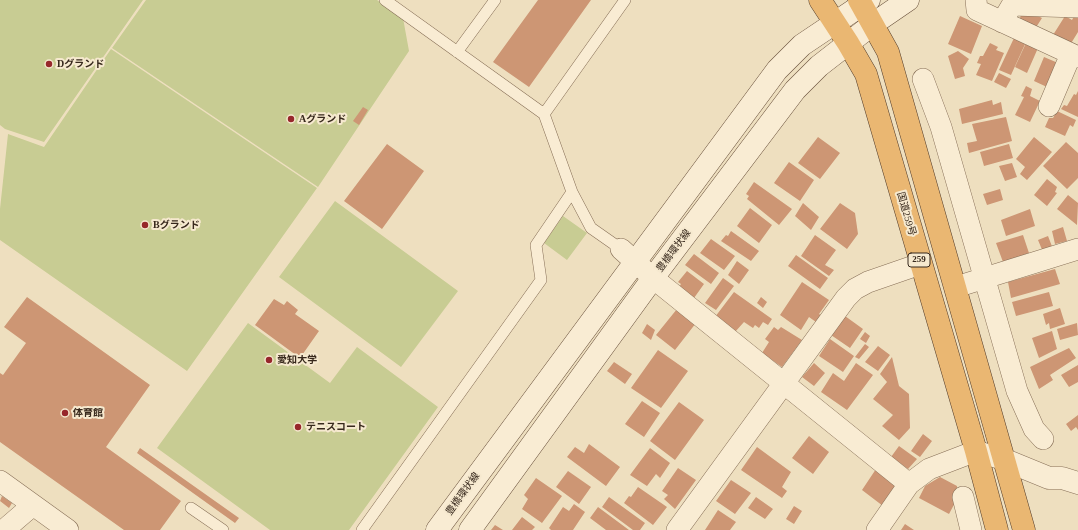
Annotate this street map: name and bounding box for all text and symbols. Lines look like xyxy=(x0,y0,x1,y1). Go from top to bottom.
place label: Dグランド xyxy=(57,58,104,70)
marker: Dグランド xyxy=(44,59,54,69)
place label: Aグランド xyxy=(299,113,346,125)
marker: Aグランド xyxy=(286,114,296,124)
street label: 国道259号 xyxy=(894,191,918,237)
place label: Bグランド xyxy=(153,219,200,231)
marker: Bグランド xyxy=(140,220,150,230)
street label: 豊橋環状線 xyxy=(654,227,694,275)
road number: 259 xyxy=(908,253,930,267)
place label: 愛知大学 xyxy=(277,354,317,366)
marker: 愛知大学 xyxy=(264,355,274,365)
place label: 体育館 xyxy=(73,407,103,419)
marker: 体育館 xyxy=(60,408,70,418)
place label: テニスコート xyxy=(306,421,366,433)
marker: テニスコート xyxy=(293,422,303,432)
street label: 豊橋環状線 xyxy=(443,470,483,518)

